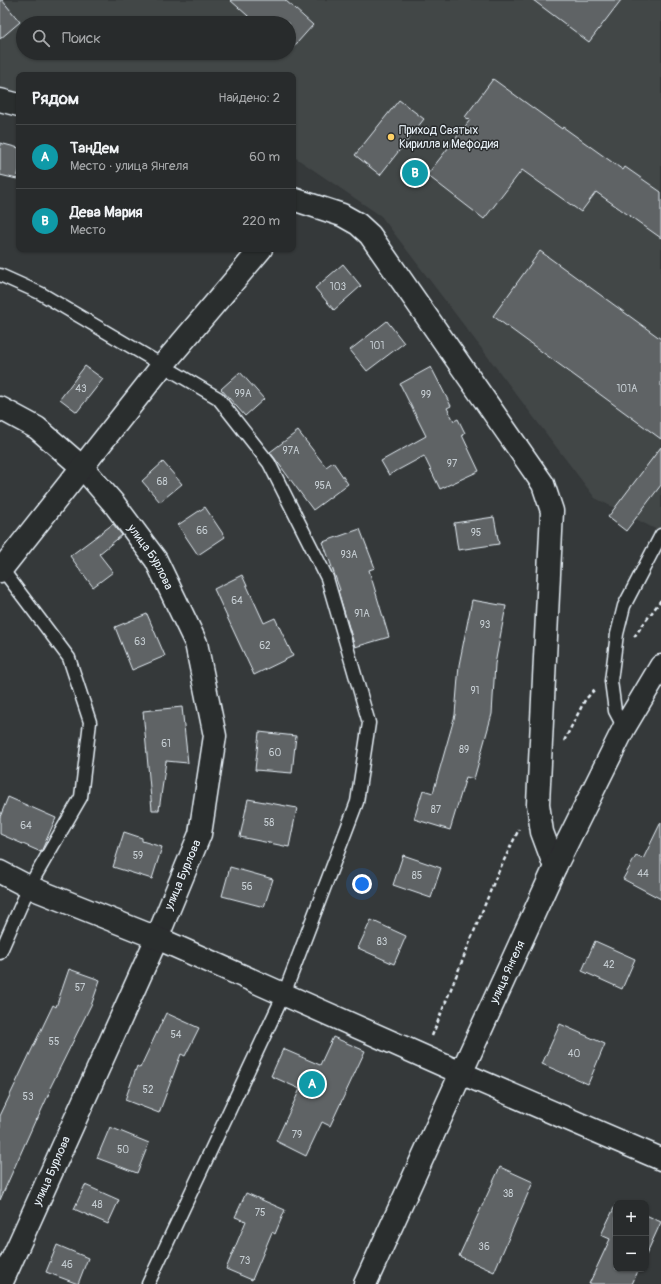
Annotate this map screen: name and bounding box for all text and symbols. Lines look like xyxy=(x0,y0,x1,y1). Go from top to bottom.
search box xyxy=(16,16,296,60)
icon: search xyxy=(30,27,52,49)
text: Поиск xyxy=(62,29,101,48)
text: Рядом xyxy=(32,88,79,109)
text: Найдено: 2 xyxy=(218,90,280,106)
place label: Приход Святых Кирилла и Мефодия xyxy=(399,123,499,152)
marker: Приход Святых Кирилла и Мефодия xyxy=(386,132,396,142)
text: ТанДем xyxy=(70,139,119,158)
text: A xyxy=(41,149,49,165)
text: 60 m xyxy=(249,149,280,165)
text: Место · улица Янгеля xyxy=(70,158,188,174)
pin: B xyxy=(402,158,428,188)
text: Дева Мария xyxy=(70,203,143,222)
text: B xyxy=(41,213,49,229)
text: 220 m xyxy=(242,213,280,229)
text: Место xyxy=(70,222,106,238)
house number: 103 xyxy=(330,281,347,293)
house number: 101 xyxy=(370,340,384,352)
house number: 43 xyxy=(75,383,87,395)
house number: 101А xyxy=(616,383,638,395)
house number: 99А xyxy=(235,388,252,400)
house number: 99 xyxy=(421,389,431,401)
house number: 97А xyxy=(283,445,300,457)
house number: 97 xyxy=(447,458,458,470)
house number: 68 xyxy=(157,476,167,488)
house number: 95А xyxy=(314,480,332,492)
street label: улица Бурлова xyxy=(124,520,177,592)
house number: 66 xyxy=(196,525,208,537)
house number: 95 xyxy=(471,527,481,539)
house number: 93А xyxy=(340,549,358,561)
house number: 64 xyxy=(231,595,243,607)
house number: 91А xyxy=(354,608,370,620)
house number: 93 xyxy=(480,619,491,631)
house number: 63 xyxy=(134,636,146,648)
house number: 62 xyxy=(259,640,271,652)
house number: 91 xyxy=(470,685,480,697)
house number: 61 xyxy=(161,738,171,750)
house number: 89 xyxy=(459,744,469,756)
house number: 60 xyxy=(269,747,281,759)
house number: 87 xyxy=(431,804,442,816)
house number: 58 xyxy=(264,817,274,829)
house number: 64 xyxy=(20,820,32,832)
street label: улица Бурлова xyxy=(161,837,205,913)
house number: 59 xyxy=(133,850,143,862)
house number: 44 xyxy=(637,868,649,880)
house number: 85 xyxy=(412,870,422,882)
your location xyxy=(352,874,372,894)
house number: 56 xyxy=(241,881,253,893)
house number: 83 xyxy=(377,936,388,948)
street label: улица Янгеля xyxy=(486,938,528,1007)
house number: 42 xyxy=(603,959,615,971)
house number: 57 xyxy=(75,982,86,994)
house number: 54 xyxy=(170,1029,182,1041)
house number: 55 xyxy=(49,1036,59,1048)
house number: 40 xyxy=(568,1048,580,1060)
pin: A xyxy=(299,1069,325,1099)
house number: 52 xyxy=(142,1084,154,1096)
house number: 53 xyxy=(23,1091,34,1103)
house number: 79 xyxy=(292,1129,302,1141)
street label: улица Бурлова xyxy=(30,1133,74,1209)
house number: 50 xyxy=(117,1144,129,1156)
house number: 38 xyxy=(503,1188,513,1200)
house number: 48 xyxy=(92,1199,102,1211)
map controls xyxy=(613,1200,649,1272)
button: + xyxy=(613,1200,649,1236)
house number: 75 xyxy=(255,1207,265,1219)
button: − xyxy=(613,1236,649,1272)
house number: 36 xyxy=(478,1241,490,1253)
house number: 73 xyxy=(240,1255,251,1267)
house number: 46 xyxy=(61,1259,73,1271)

